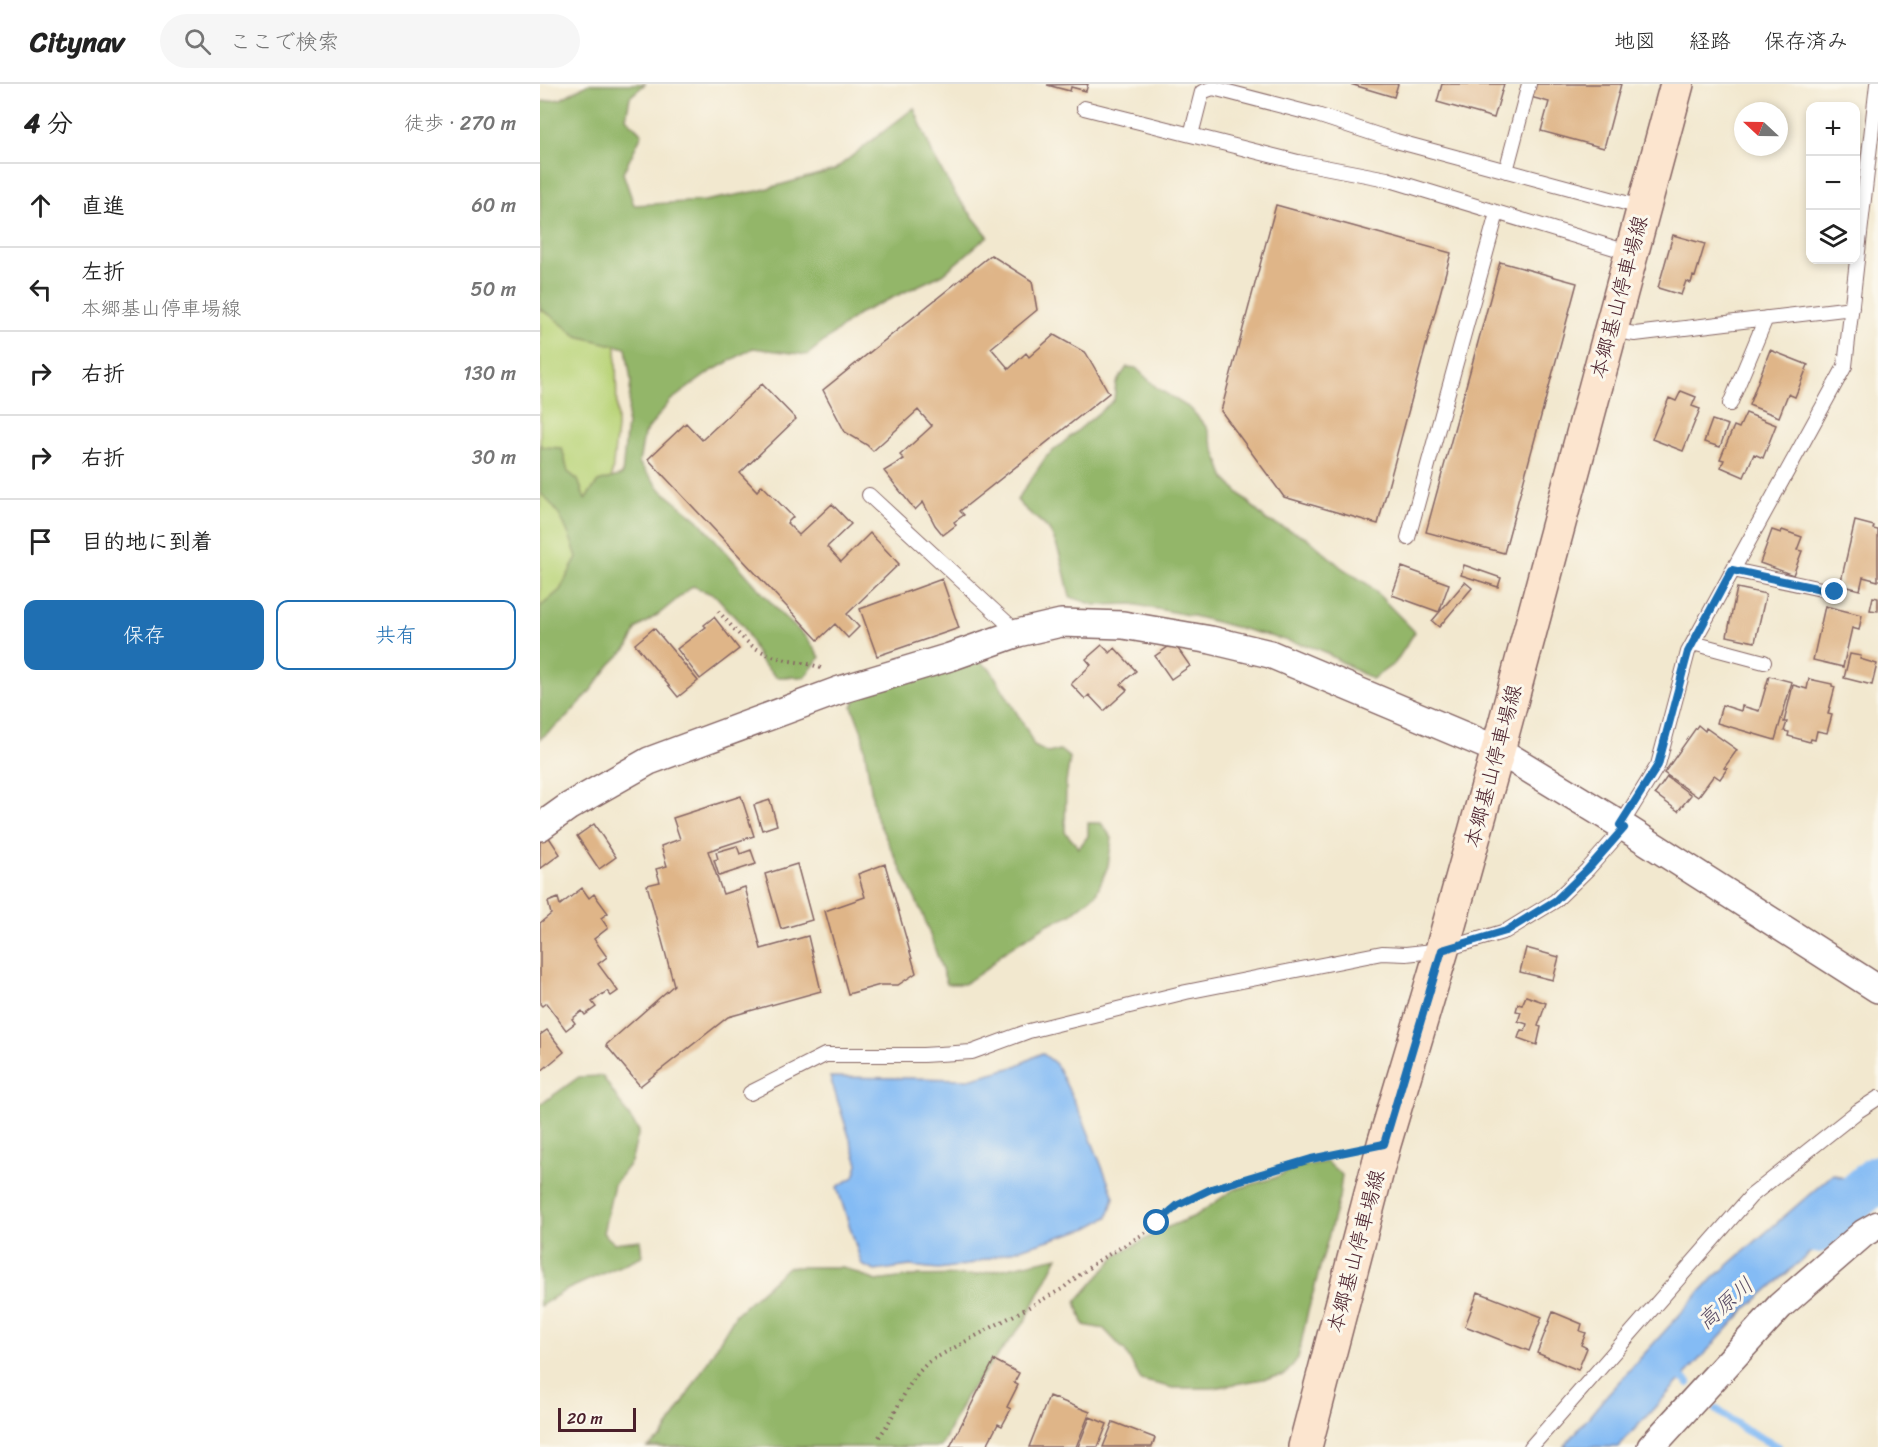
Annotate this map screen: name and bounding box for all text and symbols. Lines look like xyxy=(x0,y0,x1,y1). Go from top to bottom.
search box xyxy=(160,14,580,68)
text: Citynav xyxy=(30,17,124,66)
text: ここで検索 xyxy=(229,22,339,61)
text: 地図 xyxy=(1614,22,1656,60)
text: 経路 xyxy=(1689,22,1731,60)
text: 保存済み xyxy=(1764,22,1848,60)
icon: search xyxy=(181,25,214,58)
text: 4 分 xyxy=(24,100,73,146)
north arrow xyxy=(1734,102,1788,156)
map controls xyxy=(1806,102,1860,264)
button: + xyxy=(1806,102,1860,156)
text: 徒歩 · 270 m xyxy=(404,106,516,141)
button: − xyxy=(1806,156,1860,210)
text: 直進 xyxy=(81,186,125,225)
text: 60 m xyxy=(471,188,516,223)
icon: ahead xyxy=(24,189,57,222)
button: layers xyxy=(1806,210,1860,264)
street label: 本郷基山停車場線 xyxy=(1579,211,1659,383)
text: 左折 xyxy=(81,252,125,291)
text: 50 m xyxy=(471,272,516,307)
icon: left xyxy=(24,273,57,306)
text: 本郷基山停車場線 xyxy=(81,291,241,326)
text: 右折 xyxy=(81,354,125,393)
text: 130 m xyxy=(463,356,516,391)
icon: right xyxy=(24,357,57,390)
text: 右折 xyxy=(81,438,125,477)
text: 30 m xyxy=(472,440,516,475)
icon: right xyxy=(24,441,57,474)
text: 目的地に到着 xyxy=(81,522,213,561)
icon: arrive xyxy=(24,525,57,558)
route end xyxy=(1821,578,1847,604)
button: 保存 xyxy=(24,600,264,670)
button: 共有 xyxy=(276,600,516,670)
street label: 本郷基山停車場線 xyxy=(1453,680,1533,852)
street label: 本郷基山停車場線 xyxy=(1316,1165,1396,1337)
route start xyxy=(1143,1209,1169,1235)
water label: 高原川 xyxy=(1688,1267,1763,1340)
text: 20 m xyxy=(567,1404,603,1433)
scale bar xyxy=(558,1405,636,1432)

